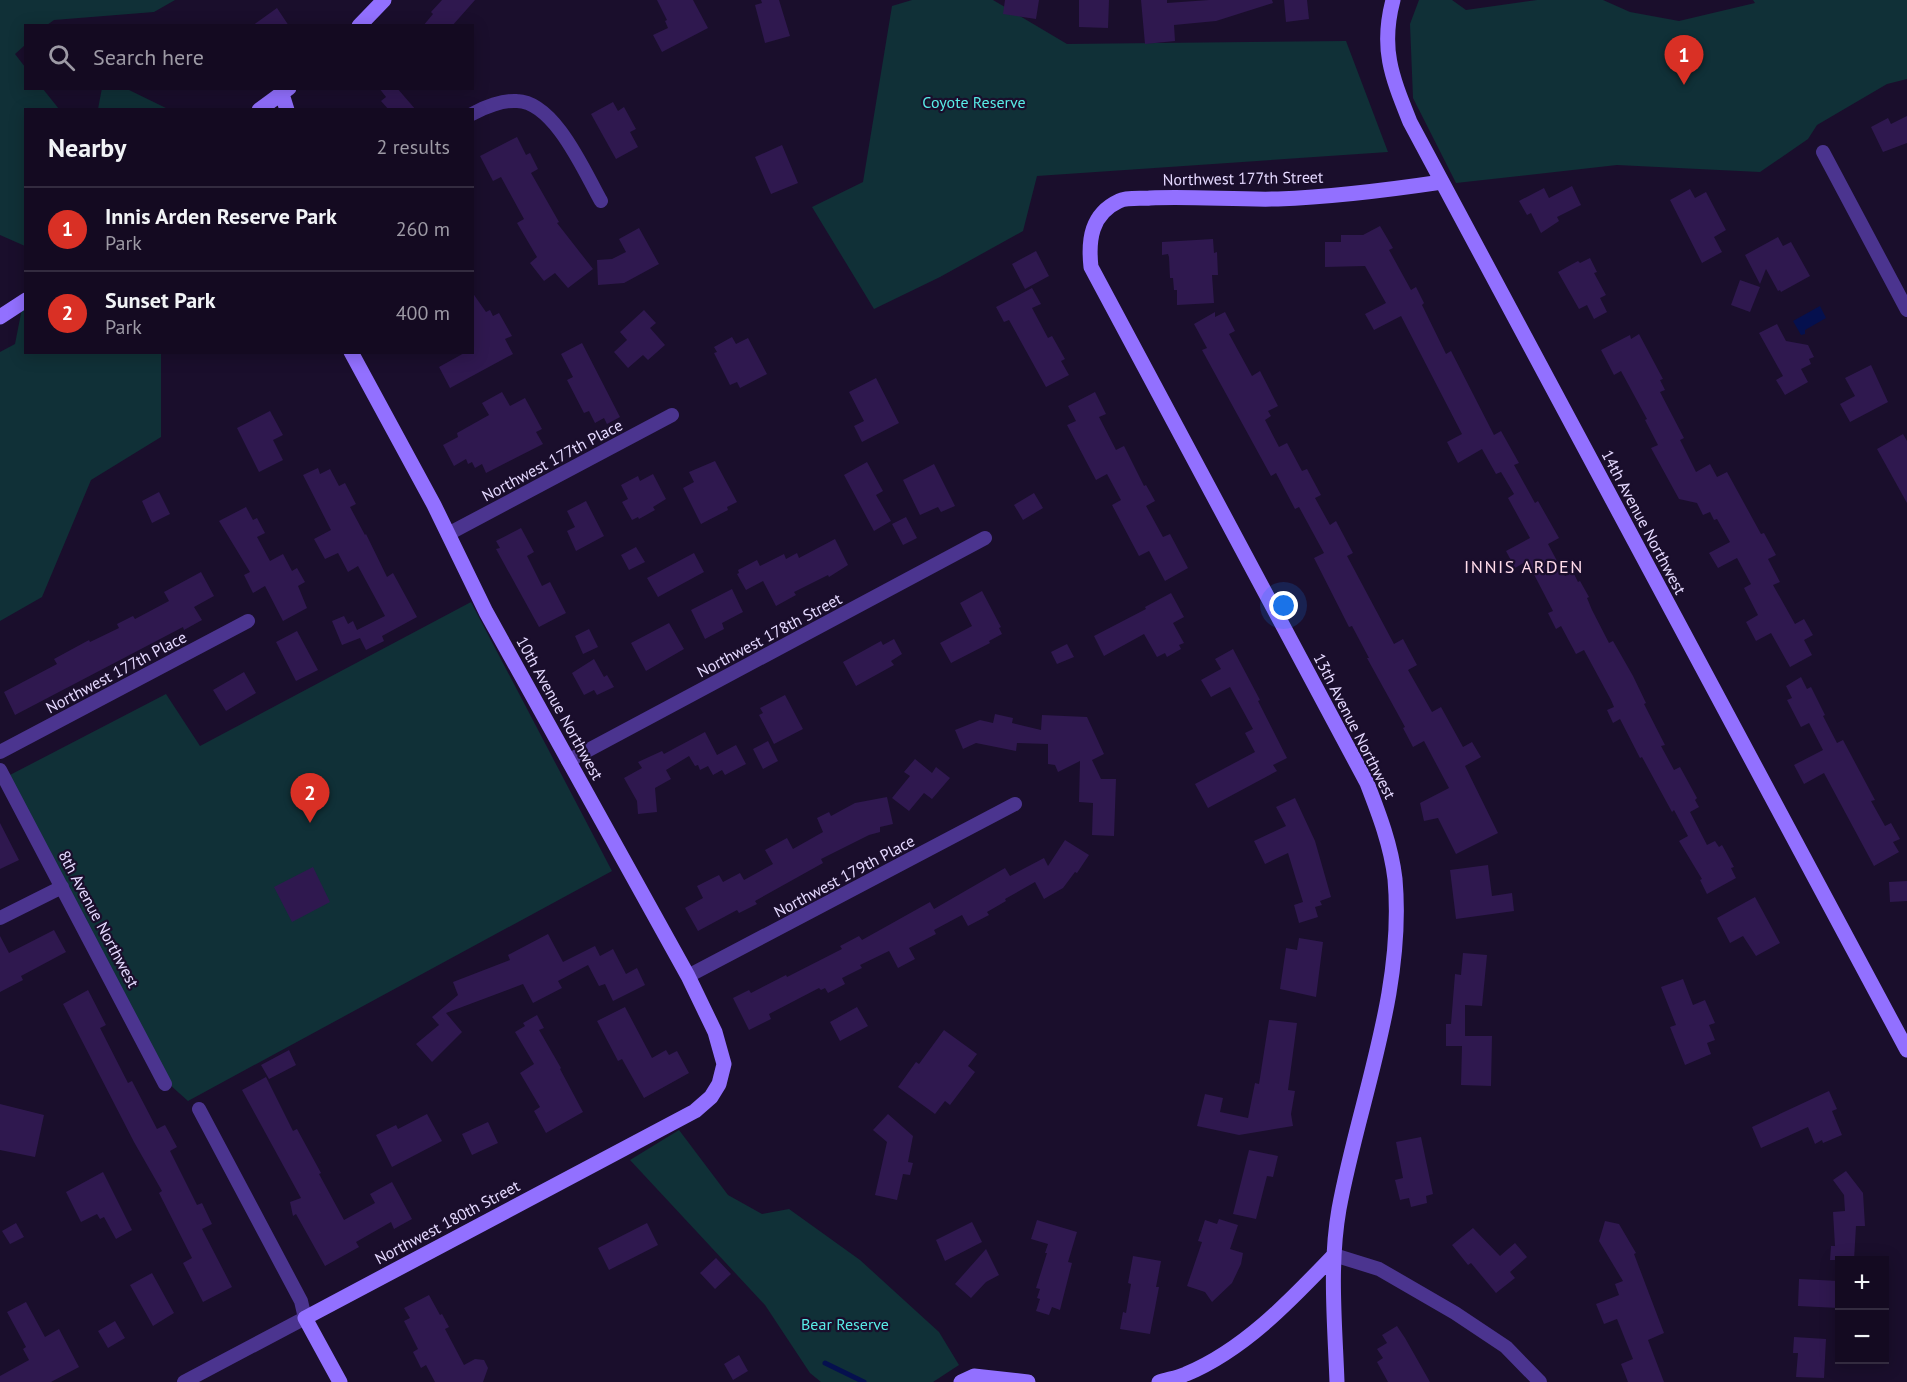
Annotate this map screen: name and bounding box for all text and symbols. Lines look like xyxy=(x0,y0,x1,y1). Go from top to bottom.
search box xyxy=(24,24,474,90)
pin: 1 xyxy=(1664,36,1704,85)
icon: search xyxy=(45,41,78,74)
text: Search here xyxy=(93,43,204,71)
park label: Coyote Reserve xyxy=(922,92,1026,112)
text: Nearby xyxy=(48,131,126,164)
text: 2 results xyxy=(377,134,450,160)
street label: Northwest 177th Street xyxy=(1162,167,1324,189)
text: Innis Arden Reserve Park xyxy=(105,202,337,230)
text: 1 xyxy=(62,216,73,242)
text: 260 m xyxy=(396,216,450,242)
text: Park xyxy=(105,230,142,256)
text: Sunset Park xyxy=(105,286,216,314)
text: 2 xyxy=(62,300,73,326)
text: 400 m xyxy=(396,300,450,326)
text: Park xyxy=(105,314,142,340)
street label: Northwest 177th Place xyxy=(478,414,626,506)
street label: 14th Avenue Northwest xyxy=(1597,446,1691,598)
district label: INNIS ARDEN xyxy=(1464,555,1584,578)
street label: Northwest 178th Street xyxy=(693,588,845,682)
your location xyxy=(1269,591,1298,620)
street label: Northwest 177th Place xyxy=(42,626,190,718)
street label: 10th Avenue Northwest xyxy=(512,633,608,784)
street label: 13th Avenue Northwest xyxy=(1310,650,1401,803)
pin: 2 xyxy=(290,774,330,823)
street label: Northwest 179th Place xyxy=(770,830,918,922)
street label: 8th Avenue Northwest xyxy=(54,847,144,991)
street label: Northwest 180th Street xyxy=(371,1175,523,1269)
map controls xyxy=(1835,1256,1889,1364)
button: + xyxy=(1835,1256,1889,1310)
button: − xyxy=(1835,1310,1889,1364)
park label: Bear Reserve xyxy=(801,1314,889,1334)

